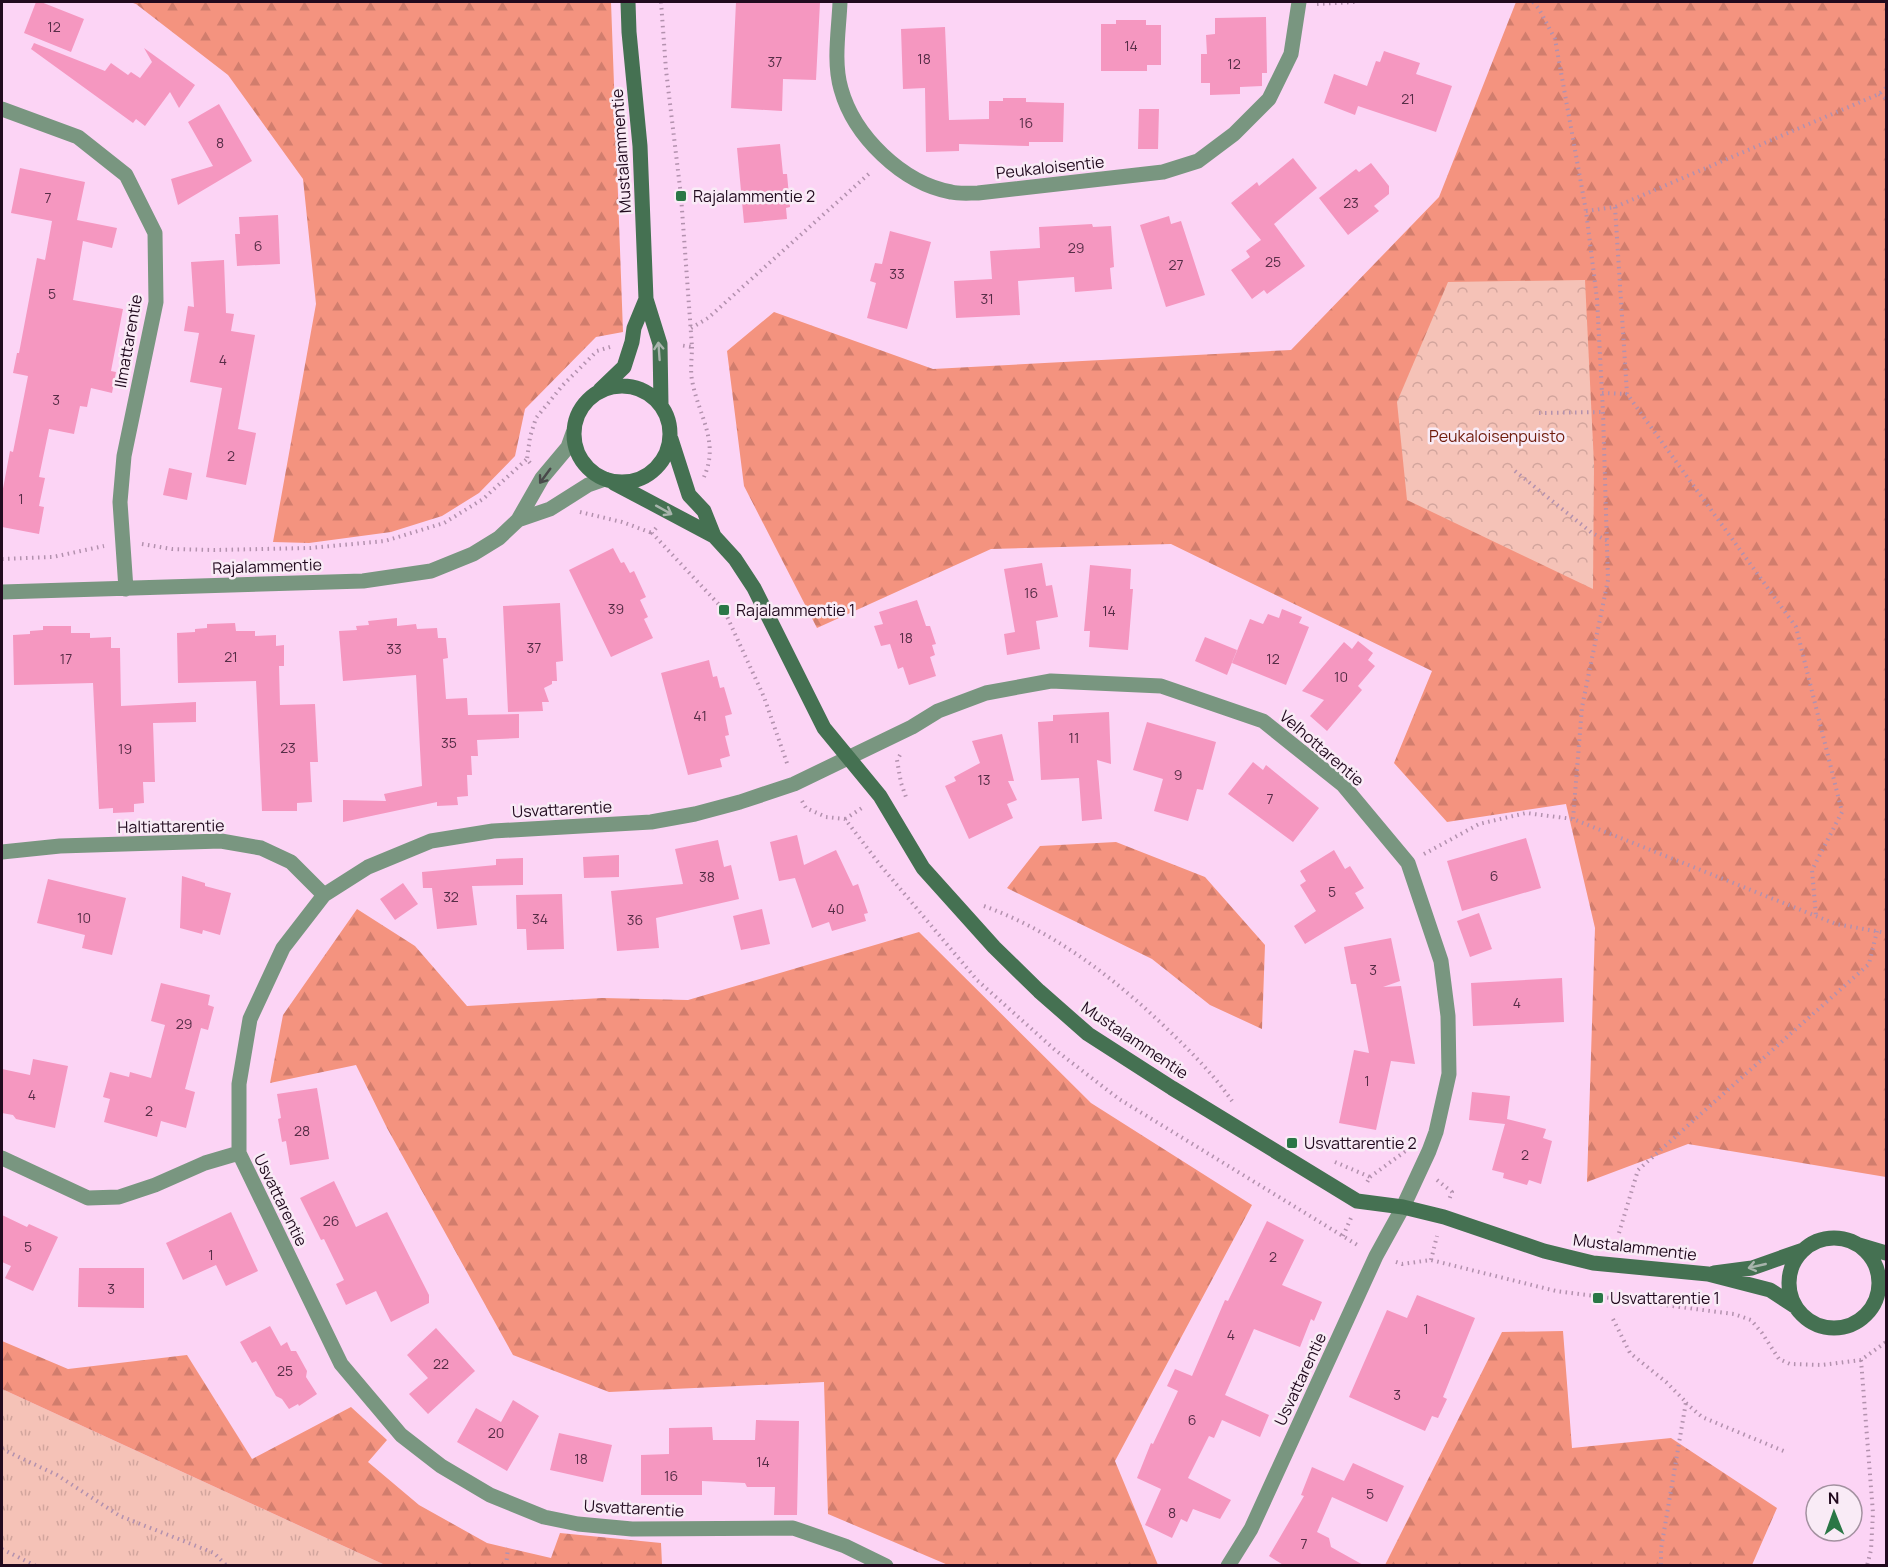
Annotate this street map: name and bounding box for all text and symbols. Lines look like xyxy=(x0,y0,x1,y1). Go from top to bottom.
house number: 12 xyxy=(47,17,61,36)
house number: 14 xyxy=(1124,36,1138,55)
house number: 18 xyxy=(917,49,931,68)
house number: 37 xyxy=(768,52,782,71)
house number: 12 xyxy=(1227,54,1241,73)
street label: Mustalammentie xyxy=(606,88,636,214)
house number: 21 xyxy=(1401,89,1415,108)
house number: 16 xyxy=(1019,113,1033,132)
house number: 8 xyxy=(216,133,224,152)
street label: Peukaloisentie xyxy=(995,150,1105,184)
place label: Rajalammentie 2 xyxy=(693,185,815,207)
house number: 7 xyxy=(44,188,52,207)
marker: Rajalammentie 2 xyxy=(674,189,688,203)
house number: 23 xyxy=(1343,193,1359,212)
house number: 6 xyxy=(254,236,262,255)
house number: 29 xyxy=(1068,238,1084,257)
house number: 25 xyxy=(1265,252,1281,271)
house number: 27 xyxy=(1168,255,1184,274)
house number: 33 xyxy=(889,264,905,283)
house number: 5 xyxy=(48,284,56,303)
house number: 31 xyxy=(980,289,994,308)
street label: Ilmattarentie xyxy=(109,293,147,389)
one-way arrow xyxy=(654,341,665,361)
house number: 4 xyxy=(219,350,227,369)
house number: 3 xyxy=(52,390,60,409)
park label: Peukaloisenpuisto xyxy=(1429,425,1565,447)
house number: 2 xyxy=(227,446,235,465)
one-way arrow xyxy=(538,468,551,484)
house number: 1 xyxy=(18,489,24,508)
one-way arrow xyxy=(654,505,672,516)
street label: Rajalammentie xyxy=(212,553,322,579)
house number: 16 xyxy=(1024,583,1038,602)
house number: 39 xyxy=(608,599,624,618)
place label: Rajalammentie 1 xyxy=(736,599,855,621)
house number: 14 xyxy=(1102,601,1116,620)
marker: Rajalammentie 1 xyxy=(717,603,731,617)
house number: 18 xyxy=(899,628,913,647)
house number: 37 xyxy=(527,638,541,657)
house number: 33 xyxy=(386,639,402,658)
house number: 21 xyxy=(224,647,238,666)
house number: 17 xyxy=(60,649,72,668)
house number: 12 xyxy=(1266,649,1280,668)
house number: 10 xyxy=(1334,667,1348,686)
street label: Velhottarentie xyxy=(1275,705,1369,791)
house number: 41 xyxy=(693,706,707,725)
house number: 11 xyxy=(1069,728,1079,747)
house number: 35 xyxy=(441,733,457,752)
house number: 23 xyxy=(280,738,296,757)
house number: 19 xyxy=(118,739,132,758)
house number: 9 xyxy=(1174,765,1182,784)
house number: 13 xyxy=(977,770,991,789)
house number: 7 xyxy=(1266,789,1274,808)
street label: Usvattarentie xyxy=(511,795,613,823)
street label: Haltiattarentie xyxy=(117,814,225,838)
house number: 6 xyxy=(1490,866,1498,885)
house number: 38 xyxy=(699,867,715,886)
house number: 5 xyxy=(1328,882,1336,901)
house number: 32 xyxy=(443,887,459,906)
house number: 40 xyxy=(828,899,844,918)
house number: 10 xyxy=(77,908,91,927)
house number: 34 xyxy=(532,909,548,928)
house number: 36 xyxy=(627,910,643,929)
house number: 3 xyxy=(1369,960,1377,979)
house number: 4 xyxy=(1513,993,1521,1012)
street label: Mustalammentie xyxy=(1077,996,1193,1084)
house number: 29 xyxy=(176,1014,192,1033)
house number: 1 xyxy=(1364,1071,1370,1090)
house number: 4 xyxy=(28,1085,36,1104)
house number: 2 xyxy=(145,1101,153,1120)
house number: 28 xyxy=(294,1121,310,1140)
place label: Usvattarentie 2 xyxy=(1304,1132,1417,1154)
marker: Usvattarentie 2 xyxy=(1285,1136,1299,1150)
house number: 2 xyxy=(1521,1145,1529,1164)
street label: Usvattarentie xyxy=(249,1150,313,1250)
house number: 26 xyxy=(323,1211,339,1230)
street label: Mustalammentie xyxy=(1572,1228,1698,1266)
house number: 5 xyxy=(24,1237,32,1256)
house number: 1 xyxy=(208,1245,214,1264)
house number: 2 xyxy=(1269,1247,1277,1266)
one-way arrow xyxy=(1747,1261,1766,1273)
house number: 3 xyxy=(107,1279,115,1298)
place label: Usvattarentie 1 xyxy=(1610,1287,1720,1309)
marker: Usvattarentie 1 xyxy=(1591,1291,1605,1305)
house number: 1 xyxy=(1423,1319,1429,1338)
house number: 4 xyxy=(1227,1325,1235,1344)
street label: Usvattarentie xyxy=(1269,1329,1331,1429)
house number: 22 xyxy=(433,1354,449,1373)
house number: 25 xyxy=(277,1361,293,1380)
house number: 3 xyxy=(1393,1385,1401,1404)
house number: 6 xyxy=(1188,1410,1196,1429)
house number: 20 xyxy=(488,1423,504,1442)
house number: 18 xyxy=(574,1449,588,1468)
house number: 14 xyxy=(756,1452,770,1471)
house number: 16 xyxy=(664,1466,678,1485)
north arrow xyxy=(1804,1483,1864,1543)
house number: 5 xyxy=(1366,1484,1374,1503)
text: N xyxy=(1828,1487,1840,1509)
street label: Usvattarentie xyxy=(583,1494,685,1522)
house number: 8 xyxy=(1168,1503,1176,1522)
house number: 7 xyxy=(1300,1534,1308,1553)

